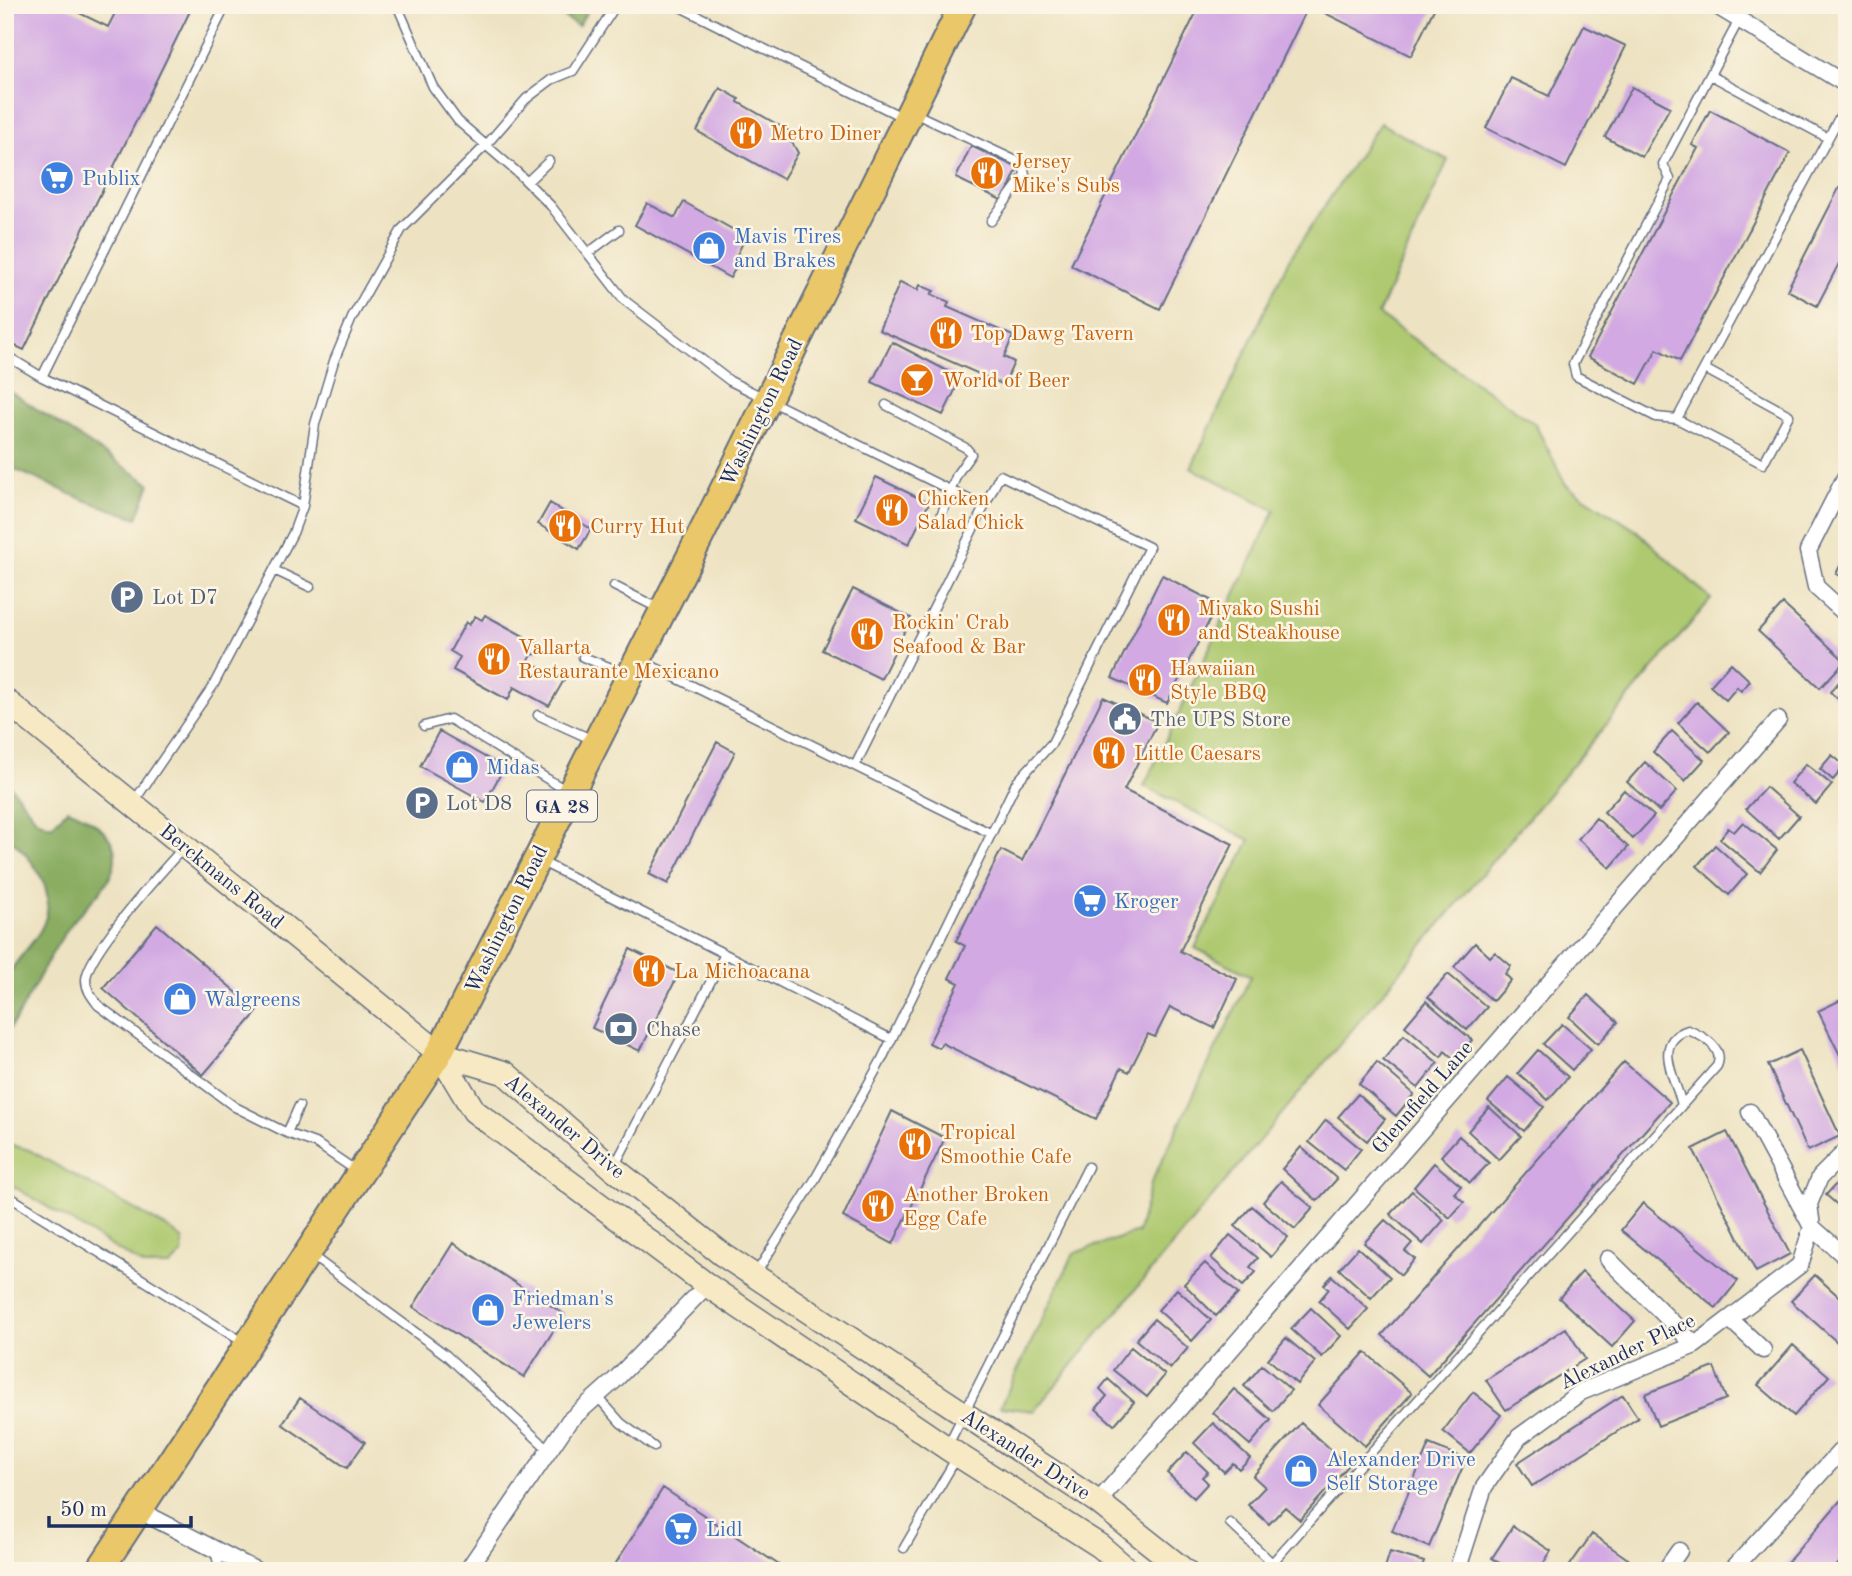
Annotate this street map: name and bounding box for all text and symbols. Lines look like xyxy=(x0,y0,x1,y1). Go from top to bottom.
restaurant icon: Metro Diner xyxy=(727,114,765,152)
place label: Metro Diner xyxy=(770,124,882,145)
place label: Jersey Mike's Subs xyxy=(1012,152,1120,197)
restaurant icon: Jersey Mike's Subs xyxy=(968,154,1006,192)
supermarket icon: Publix xyxy=(38,159,76,197)
place label: Publix xyxy=(82,169,141,190)
place label: Mavis Tires and Brakes xyxy=(734,227,841,272)
shop icon: Mavis Tires and Brakes xyxy=(690,229,728,267)
restaurant icon: Top Dawg Tavern xyxy=(927,314,965,352)
place label: Top Dawg Tavern xyxy=(970,324,1134,345)
street label: Washington Road xyxy=(717,335,807,490)
bar icon: World of Beer xyxy=(898,361,936,399)
place label: World of Beer xyxy=(942,371,1070,392)
place label: Chicken Salad Chick xyxy=(917,489,1025,534)
restaurant icon: Chicken Salad Chick xyxy=(873,491,911,529)
restaurant icon: Curry Hut xyxy=(546,507,584,545)
place label: Curry Hut xyxy=(590,517,685,538)
parking icon: Lot D7 xyxy=(108,578,146,616)
place label: Lot D7 xyxy=(152,588,218,609)
place label: Miyako Sushi and Steakhouse xyxy=(1198,599,1340,644)
restaurant icon: Miyako Sushi and Steakhouse xyxy=(1155,601,1193,639)
place label: Rockin' Crab Seafood & Bar xyxy=(892,613,1026,658)
restaurant icon: Rockin' Crab Seafood & Bar xyxy=(848,615,886,653)
place label: Vallarta Restaurante Mexicano xyxy=(518,638,719,683)
restaurant icon: Vallarta Restaurante Mexicano xyxy=(475,640,513,678)
place label: Hawaiian Style BBQ xyxy=(1170,659,1266,704)
restaurant icon: Hawaiian Style BBQ xyxy=(1126,661,1164,699)
public building icon: The UPS Store xyxy=(1106,700,1144,738)
place label: The UPS Store xyxy=(1150,710,1291,731)
restaurant icon: Little Caesars xyxy=(1090,734,1128,772)
place label: Little Caesars xyxy=(1134,744,1261,765)
shop icon: Midas xyxy=(443,748,481,786)
place label: Midas xyxy=(486,758,540,779)
parking icon: Lot D8 xyxy=(403,784,441,822)
road number: GA 28 xyxy=(527,790,597,821)
place label: Lot D8 xyxy=(446,794,512,815)
street label: Berckmans Road xyxy=(155,821,287,933)
street label: Washington Road xyxy=(462,842,552,997)
supermarket icon: Kroger xyxy=(1071,882,1109,920)
place label: Kroger xyxy=(1114,892,1179,913)
restaurant icon: La Michoacana xyxy=(630,952,668,990)
place label: La Michoacana xyxy=(674,962,810,983)
shop icon: Walgreens xyxy=(161,980,199,1018)
place label: Walgreens xyxy=(204,990,301,1011)
bank icon: Chase xyxy=(602,1010,640,1048)
place label: Chase xyxy=(646,1020,701,1041)
street label: Glennfield Lane xyxy=(1369,1038,1478,1158)
street label: Alexander Drive xyxy=(500,1071,628,1183)
place label: Tropical Smoothie Cafe xyxy=(940,1123,1072,1168)
restaurant icon: Tropical Smoothie Cafe xyxy=(896,1125,934,1163)
place label: Another Broken Egg Cafe xyxy=(903,1185,1049,1230)
restaurant icon: Another Broken Egg Cafe xyxy=(859,1187,897,1225)
place label: Friedman's Jewelers xyxy=(512,1289,614,1334)
shop icon: Friedman's Jewelers xyxy=(469,1291,507,1329)
street label: Alexander Place xyxy=(1556,1310,1699,1394)
street label: Alexander Drive xyxy=(957,1406,1094,1505)
place label: Alexander Drive Self Storage xyxy=(1326,1450,1476,1495)
shop icon: Alexander Drive Self Storage xyxy=(1282,1452,1320,1490)
scale bar xyxy=(49,1485,191,1529)
text: 50 m xyxy=(60,1500,107,1521)
supermarket icon: Lidl xyxy=(662,1510,700,1548)
place label: Lidl xyxy=(706,1520,743,1541)

